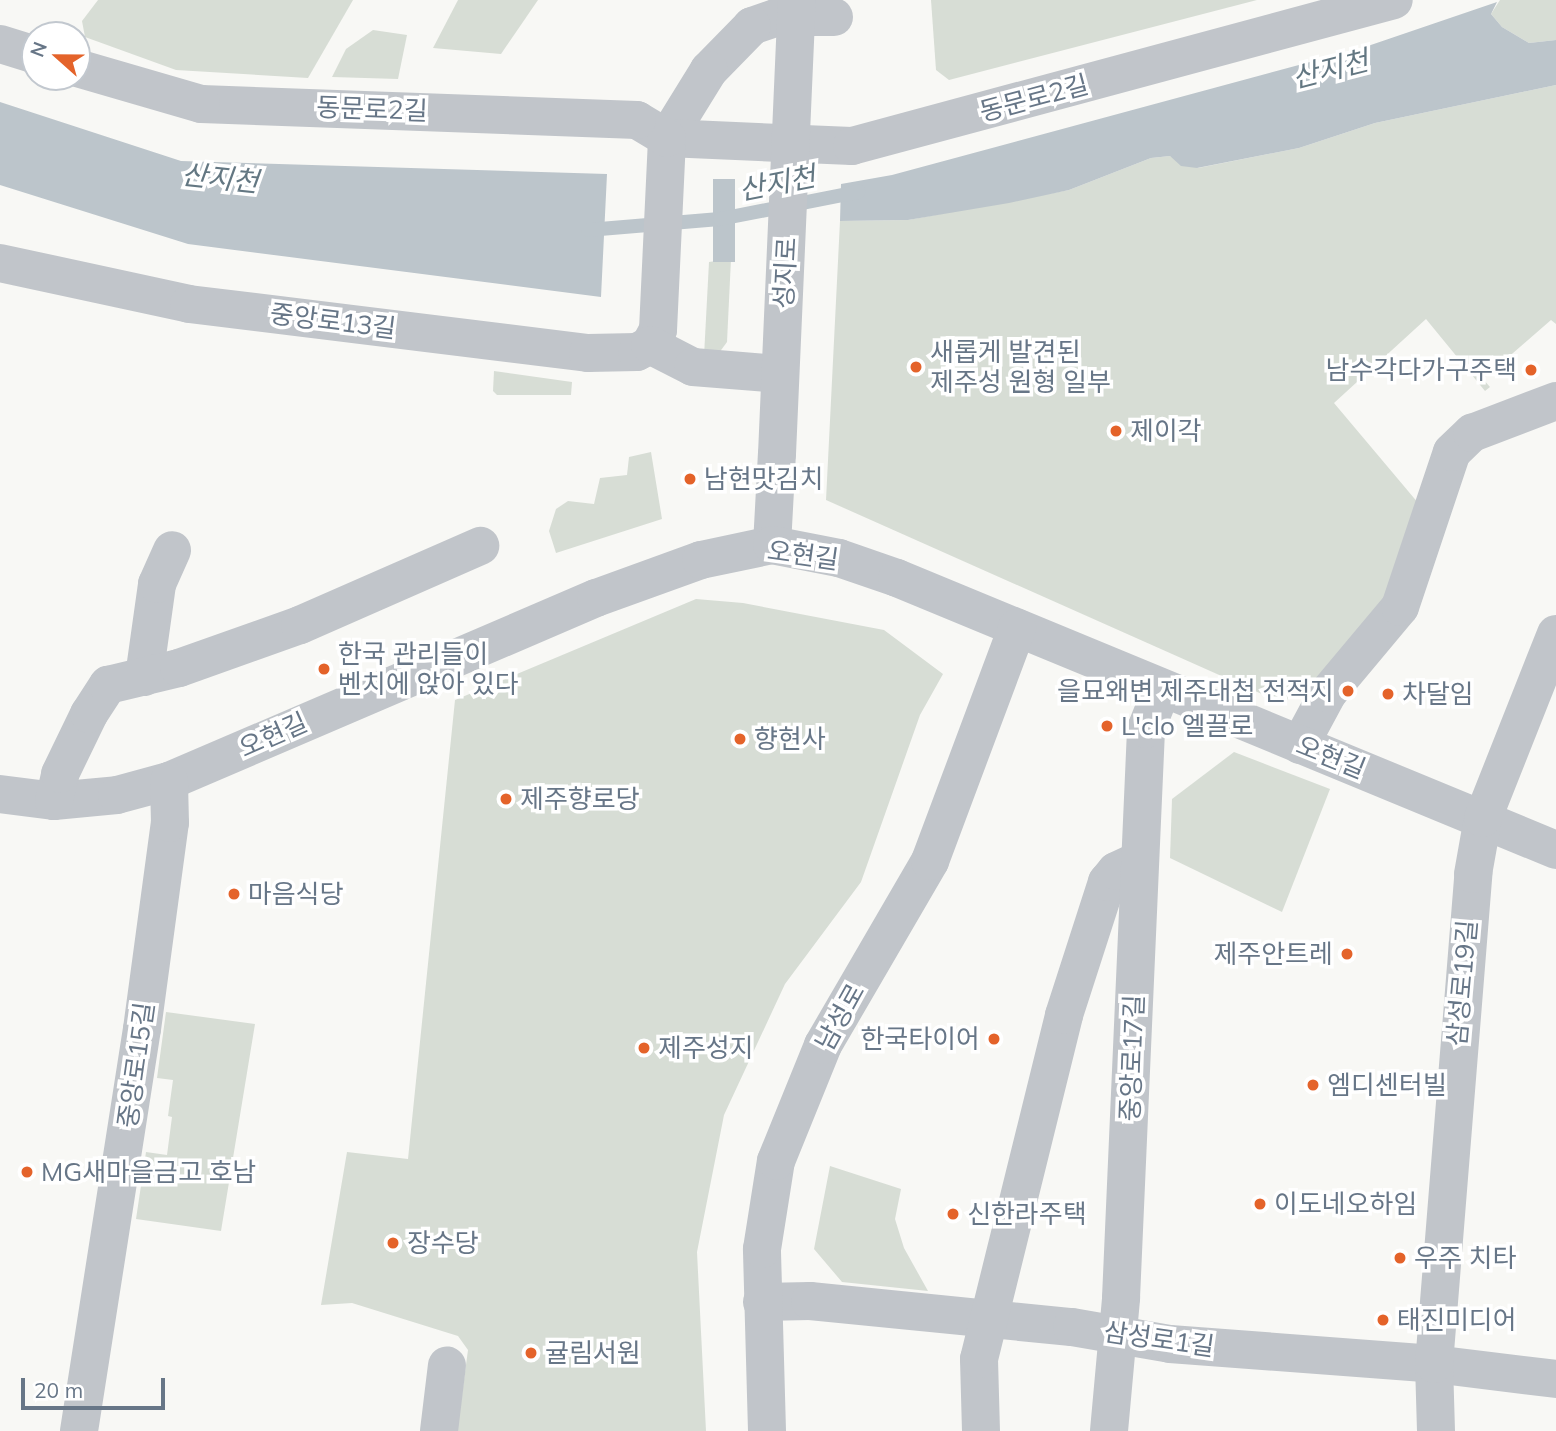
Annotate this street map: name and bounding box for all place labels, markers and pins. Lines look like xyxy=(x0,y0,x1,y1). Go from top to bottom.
place label: 새롭게 발견된 제주성 원형 일부 xyxy=(930,336,1111,398)
place label: 남수각다가구주택 xyxy=(1326,354,1517,386)
marker: 새롭게 발견된 제주성 원형 일부 xyxy=(908,359,924,375)
marker: 남수각다가구주택 xyxy=(1523,362,1539,378)
place label: 제이각 xyxy=(1130,415,1202,447)
marker: 제이각 xyxy=(1108,423,1124,439)
place label: 남현맛김치 xyxy=(704,463,824,495)
marker: 남현맛김치 xyxy=(682,471,698,487)
place label: 한국 관리들이 벤치에 앉아 있다 xyxy=(338,638,519,700)
marker: 한국 관리들이 벤치에 앉아 있다 xyxy=(316,661,332,677)
place label: 을묘왜변 제주대첩 전적지 xyxy=(1057,675,1334,707)
place label: 차달임 xyxy=(1402,678,1474,710)
marker: 을묘왜변 제주대첩 전적지 xyxy=(1340,683,1356,699)
marker: 차달임 xyxy=(1380,686,1396,702)
place label: L'clo 엘끌로 xyxy=(1121,710,1253,742)
marker: L'clo 엘끌로 xyxy=(1099,718,1115,734)
place label: 향현사 xyxy=(754,723,826,755)
marker: 향현사 xyxy=(732,731,748,747)
place label: 제주향로당 xyxy=(520,783,640,815)
marker: 제주향로당 xyxy=(498,791,514,807)
place label: 마음식당 xyxy=(248,878,344,910)
marker: 마음식당 xyxy=(226,886,242,902)
place label: 제주안트레 xyxy=(1213,938,1333,970)
marker: 제주안트레 xyxy=(1339,946,1355,962)
place label: 한국타이어 xyxy=(860,1023,980,1055)
marker: 한국타이어 xyxy=(986,1031,1002,1047)
place label: 제주성지 xyxy=(658,1032,754,1064)
marker: 제주성지 xyxy=(636,1040,652,1056)
place label: 엠디센터빌 xyxy=(1327,1069,1447,1101)
marker: 엠디센터빌 xyxy=(1305,1077,1321,1093)
place label: MG새마을금고 호남 xyxy=(41,1156,257,1188)
marker: MG새마을금고 호남 xyxy=(19,1164,35,1180)
place label: 이도네오하임 xyxy=(1274,1188,1418,1220)
marker: 이도네오하임 xyxy=(1252,1196,1268,1212)
place label: 신한라주택 xyxy=(967,1198,1087,1230)
marker: 신한라주택 xyxy=(945,1206,961,1222)
place label: 장수당 xyxy=(407,1227,479,1259)
marker: 장수당 xyxy=(385,1235,401,1251)
place label: 우주 치타 xyxy=(1414,1242,1516,1274)
marker: 우주 치타 xyxy=(1392,1250,1408,1266)
place label: 태진미디어 xyxy=(1397,1304,1517,1336)
marker: 태진미디어 xyxy=(1375,1312,1391,1328)
place label: 귤림서원 xyxy=(545,1337,641,1369)
marker: 귤림서원 xyxy=(523,1345,539,1361)

